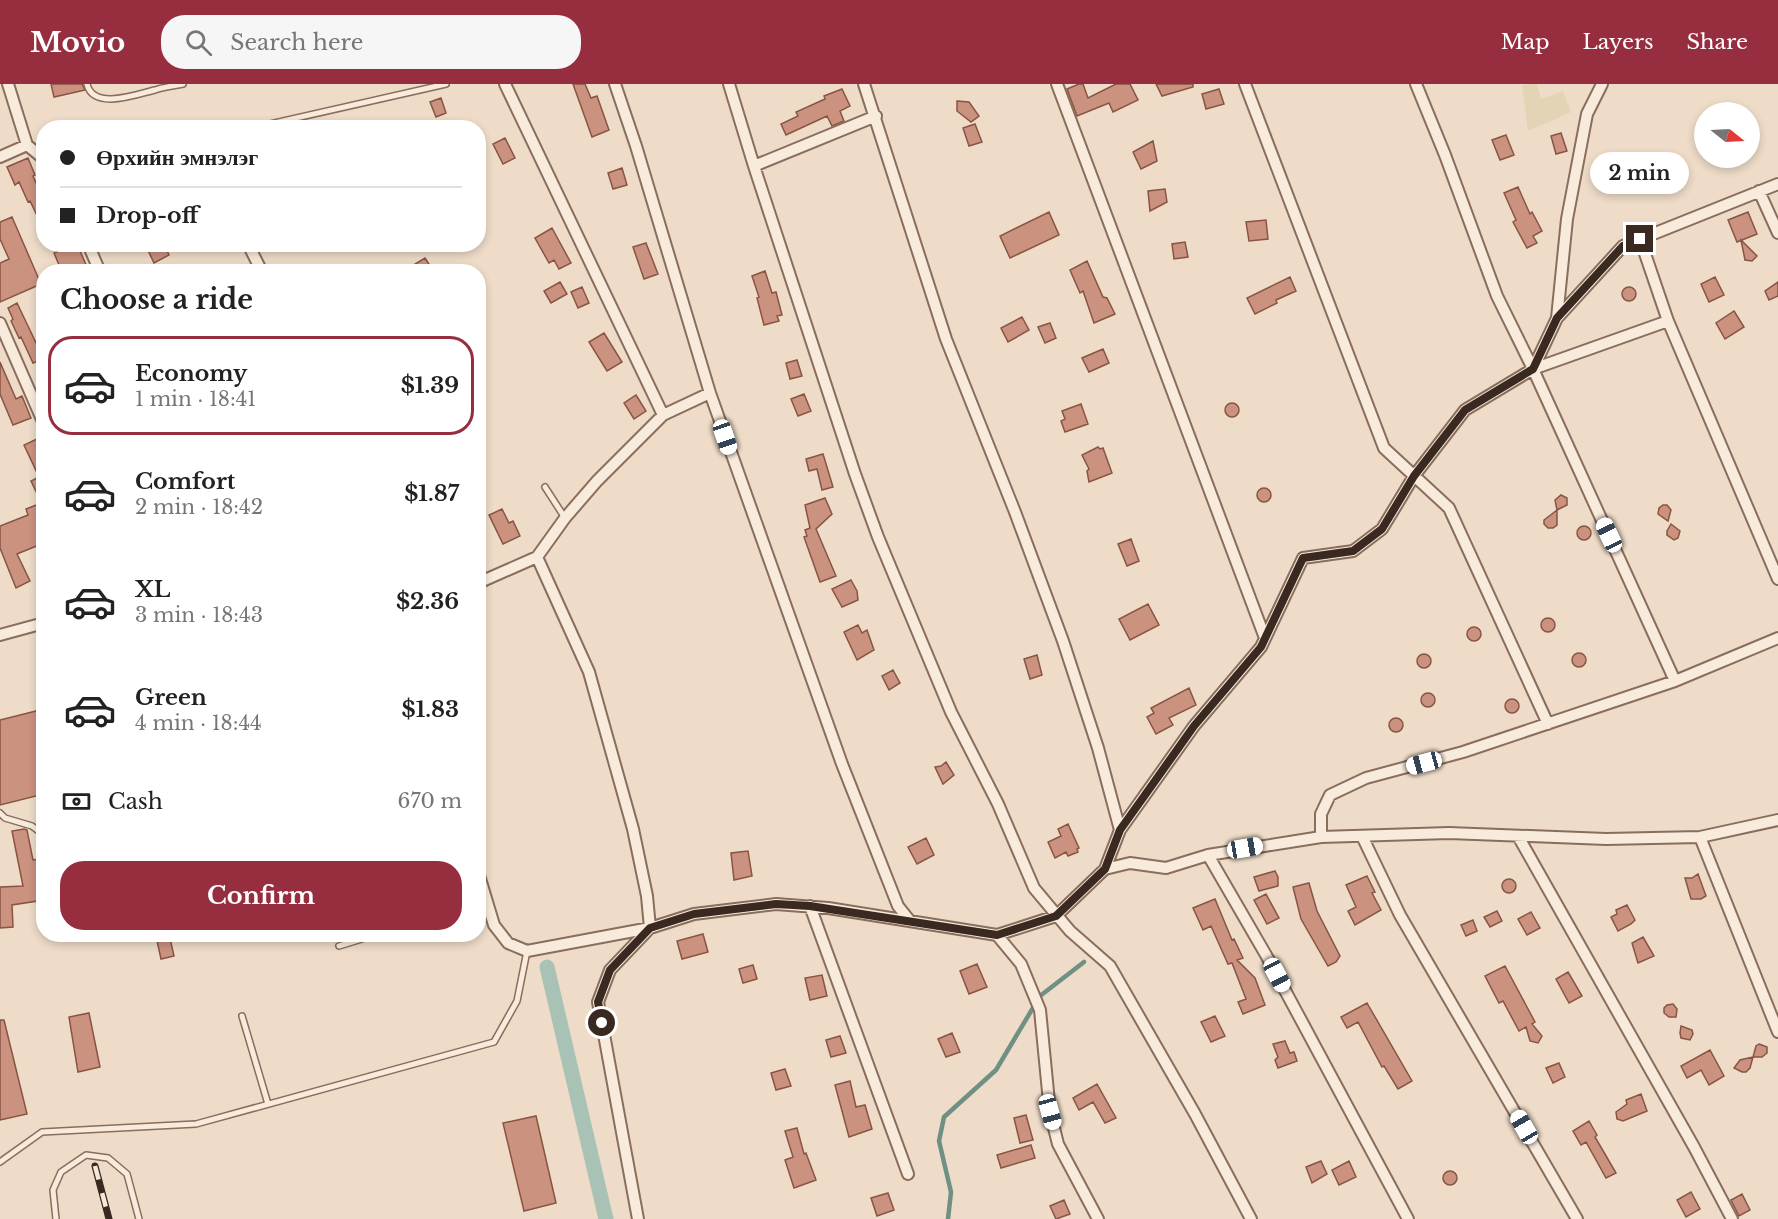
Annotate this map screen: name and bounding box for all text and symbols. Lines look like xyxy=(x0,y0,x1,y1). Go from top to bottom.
search box xyxy=(161,15,581,69)
text: Movio xyxy=(30,25,125,60)
icon: search xyxy=(182,26,215,59)
text: Search here xyxy=(230,29,363,56)
text: Map xyxy=(1501,29,1550,55)
text: Layers xyxy=(1583,29,1654,55)
text: Share xyxy=(1687,29,1748,55)
north arrow xyxy=(1694,102,1760,168)
map controls xyxy=(1694,102,1760,168)
text: Өрхийн эмнэлэг xyxy=(96,144,258,171)
callout: 2 min xyxy=(1590,152,1690,194)
text: 2 min xyxy=(1608,161,1671,185)
text: Drop-off xyxy=(96,202,198,229)
route end xyxy=(1626,225,1653,252)
text: Choose a ride xyxy=(60,283,253,316)
icon: car xyxy=(63,359,117,413)
text: Economy xyxy=(135,360,247,387)
text: $1.39 xyxy=(401,372,459,399)
text: 1 min · 18:41 xyxy=(135,387,256,411)
car xyxy=(711,417,739,457)
icon: car xyxy=(63,467,117,521)
text: Comfort xyxy=(135,468,235,495)
text: $1.87 xyxy=(404,480,459,507)
text: 2 min · 18:42 xyxy=(135,495,263,519)
car xyxy=(1593,515,1625,555)
icon: car xyxy=(63,575,117,629)
text: XL xyxy=(135,576,170,603)
text: $2.36 xyxy=(396,588,459,615)
text: 3 min · 18:43 xyxy=(135,603,263,627)
icon: car xyxy=(63,683,117,737)
text: Green xyxy=(135,684,207,711)
text: $1.83 xyxy=(402,696,459,723)
text: 4 min · 18:44 xyxy=(135,711,262,735)
car xyxy=(1404,750,1444,776)
icon: cash xyxy=(60,785,93,818)
text: Cash xyxy=(108,788,163,815)
text: 670 m xyxy=(398,789,462,813)
car xyxy=(1226,836,1264,860)
button: Confirm xyxy=(60,861,462,930)
car xyxy=(1261,955,1293,995)
route start xyxy=(588,1009,615,1036)
car xyxy=(1037,1092,1063,1132)
car xyxy=(1507,1107,1541,1147)

